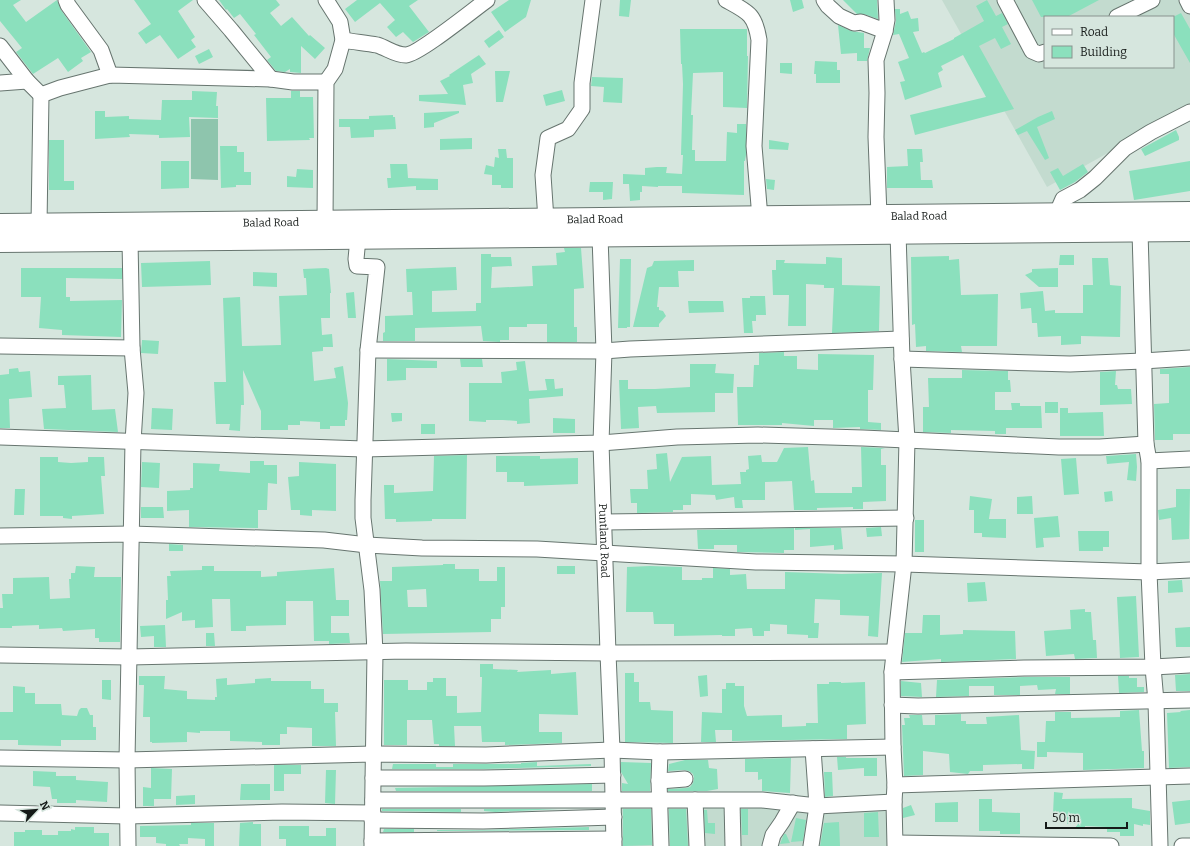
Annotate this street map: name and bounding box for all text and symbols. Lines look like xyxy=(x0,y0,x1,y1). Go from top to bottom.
legend xyxy=(1044,16,1174,68)
text: Road xyxy=(1080,25,1108,39)
text: Building xyxy=(1080,45,1127,59)
street label: Balad Road xyxy=(891,209,948,223)
street label: Balad Road xyxy=(567,212,624,226)
street label: Balad Road xyxy=(243,215,300,229)
street label: Puntland Road xyxy=(597,503,612,579)
north arrow xyxy=(16,790,56,830)
text: N xyxy=(37,799,52,813)
scale bar xyxy=(1046,804,1127,830)
text: 50 m xyxy=(1052,811,1081,825)

